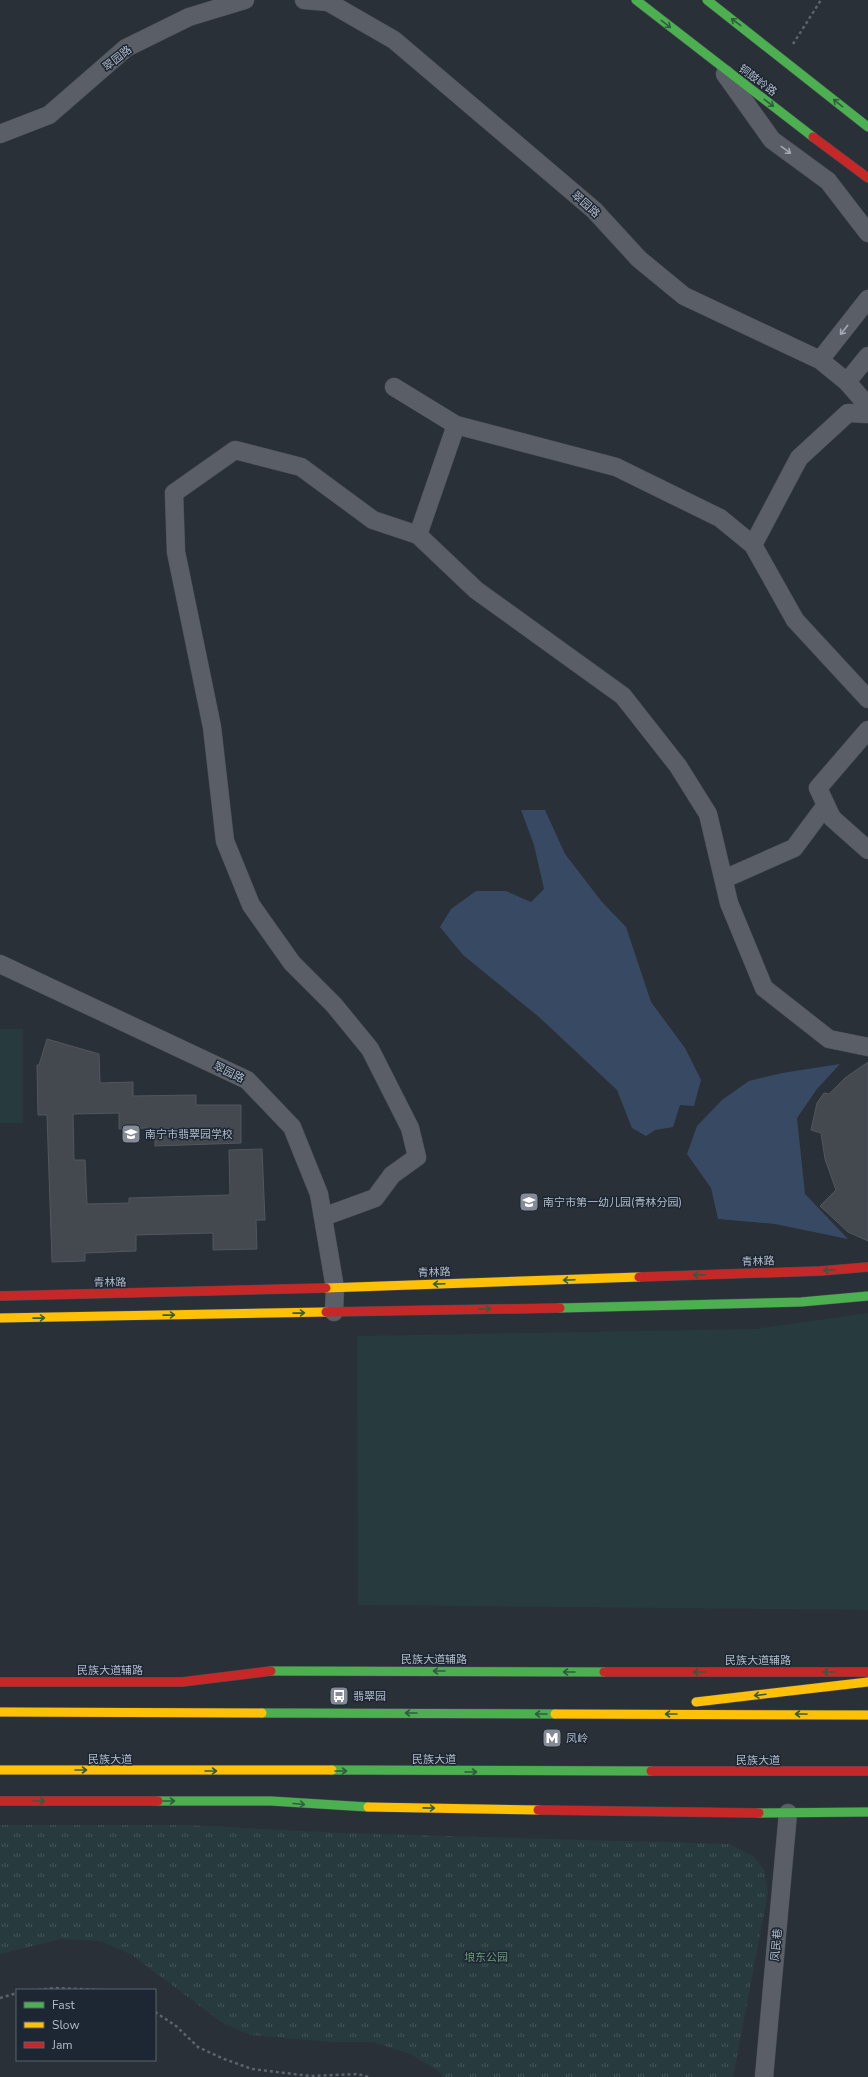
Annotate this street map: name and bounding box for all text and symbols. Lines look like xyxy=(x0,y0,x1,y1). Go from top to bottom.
one-way arrow xyxy=(730,18,741,26)
one-way arrow xyxy=(661,20,672,28)
street label: 翠园路 xyxy=(100,42,135,74)
street label: 铜鼓岭路 xyxy=(736,61,780,100)
one-way arrow xyxy=(764,99,775,108)
one-way arrow xyxy=(832,99,843,107)
one-way arrow xyxy=(780,146,791,155)
street label: 翠园路 xyxy=(568,188,603,221)
one-way arrow xyxy=(840,324,848,335)
street label: 翠园路 xyxy=(211,1058,247,1086)
school or university icon: 南宁市翡翠园学校 xyxy=(120,1123,142,1145)
place label: 南宁市翡翠园学校 xyxy=(145,1127,233,1142)
school or university icon: 南宁市第一幼儿园(青林分园) xyxy=(518,1191,540,1213)
place label: 南宁市第一幼儿园(青林分园) xyxy=(543,1195,682,1210)
street label: 青林路 xyxy=(741,1253,775,1270)
street label: 青林路 xyxy=(417,1264,451,1281)
one-way arrow xyxy=(823,1267,836,1274)
one-way arrow xyxy=(693,1271,706,1279)
street label: 青林路 xyxy=(93,1275,127,1290)
one-way arrow xyxy=(563,1276,576,1283)
one-way arrow xyxy=(433,1280,446,1288)
one-way arrow xyxy=(478,1306,491,1313)
one-way arrow xyxy=(292,1309,305,1317)
one-way arrow xyxy=(162,1311,175,1319)
one-way arrow xyxy=(32,1314,45,1321)
street label: 民族大道辅路 xyxy=(401,1652,467,1667)
street label: 民族大道辅路 xyxy=(725,1653,791,1668)
street label: 民族大道辅路 xyxy=(77,1663,143,1678)
one-way arrow xyxy=(433,1667,446,1675)
one-way arrow xyxy=(563,1668,576,1676)
one-way arrow xyxy=(693,1668,706,1676)
one-way arrow xyxy=(823,1668,836,1676)
bus stop icon: 翡翠园 xyxy=(328,1685,350,1707)
place label: 翡翠园 xyxy=(353,1689,386,1704)
one-way arrow xyxy=(754,1691,767,1699)
one-way arrow xyxy=(405,1709,418,1717)
one-way arrow xyxy=(535,1710,548,1718)
one-way arrow xyxy=(665,1710,678,1718)
one-way arrow xyxy=(795,1710,808,1718)
metro station icon: 凤岭 xyxy=(541,1727,563,1749)
place label: 凤岭 xyxy=(566,1731,588,1746)
street label: 民族大道 xyxy=(88,1752,132,1767)
street label: 民族大道 xyxy=(412,1752,456,1767)
street label: 民族大道 xyxy=(736,1753,780,1768)
one-way arrow xyxy=(74,1766,87,1774)
one-way arrow xyxy=(204,1767,217,1775)
one-way arrow xyxy=(334,1767,347,1775)
one-way arrow xyxy=(464,1768,477,1776)
one-way arrow xyxy=(32,1797,45,1805)
one-way arrow xyxy=(162,1797,175,1805)
one-way arrow xyxy=(292,1800,305,1807)
one-way arrow xyxy=(422,1804,435,1812)
street label: 凤民巷 xyxy=(768,1928,785,1962)
park label: 埌东公园 xyxy=(464,1950,508,1965)
legend xyxy=(16,1989,156,2061)
text: Fast xyxy=(52,1997,75,2013)
text: Slow xyxy=(52,2017,80,2033)
text: Jam xyxy=(51,2037,73,2053)

